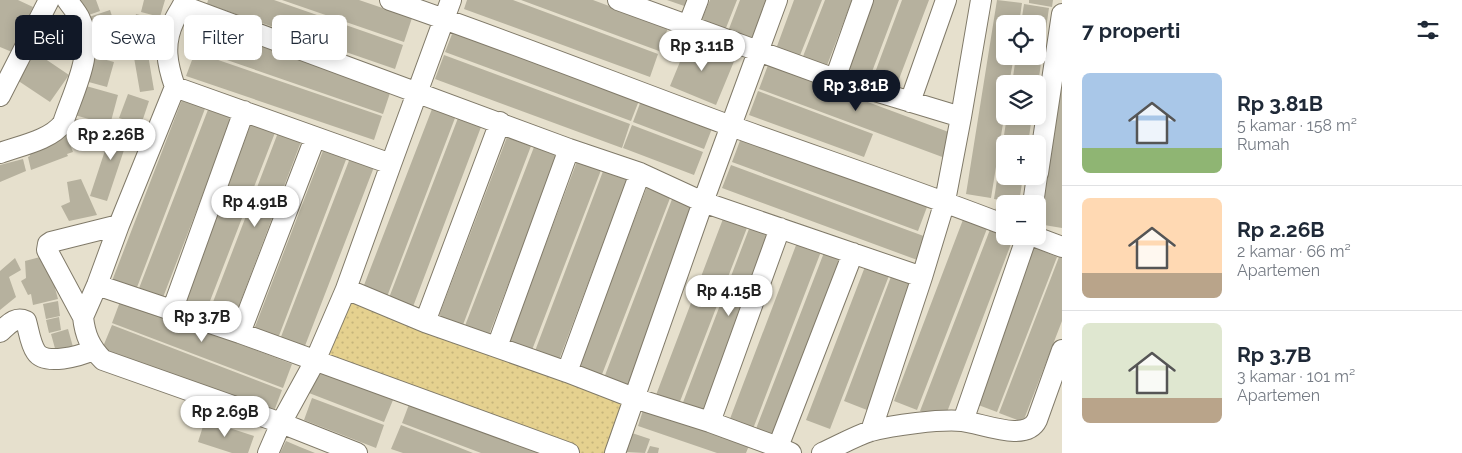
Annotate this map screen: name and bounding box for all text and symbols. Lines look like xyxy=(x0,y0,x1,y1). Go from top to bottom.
chip: Beli xyxy=(15,15,82,60)
chip: Sewa xyxy=(92,15,174,60)
chip: Filter xyxy=(184,15,262,60)
chip: Baru xyxy=(272,15,347,60)
map controls xyxy=(996,15,1046,245)
button: locate xyxy=(996,15,1046,65)
icon: filters xyxy=(1414,16,1442,44)
text: 7 properti xyxy=(1082,18,1180,43)
pin: Rp 3.11B xyxy=(650,30,754,72)
text: Rp 3.11B xyxy=(670,36,734,55)
pin: Rp 3.81B xyxy=(804,70,908,112)
button: layers xyxy=(996,75,1046,125)
text: Rp 3.81B xyxy=(823,76,889,95)
text: Rp 3.81B xyxy=(1237,91,1323,116)
icon: home xyxy=(1122,93,1182,153)
text: 5 kamar · 158 m² xyxy=(1237,116,1357,135)
pin: Rp 2.26B xyxy=(59,119,163,161)
text: Rp 2.26B xyxy=(78,125,144,144)
button: + xyxy=(996,135,1046,185)
text: Rumah xyxy=(1237,135,1290,154)
pin: Rp 4.91B xyxy=(203,186,307,228)
text: Rp 4.91B xyxy=(222,192,288,211)
button: − xyxy=(996,195,1046,245)
text: Rp 2.26B xyxy=(1237,217,1325,242)
icon: home xyxy=(1122,218,1182,278)
text: 2 kamar · 66 m² xyxy=(1237,242,1351,261)
text: Apartemen xyxy=(1237,261,1320,280)
pin: Rp 4.15B xyxy=(677,274,781,317)
text: Rp 4.15B xyxy=(697,281,761,300)
pin: Rp 3.7B xyxy=(156,300,248,343)
text: Rp 3.7B xyxy=(174,307,230,326)
text: Rp 3.7B xyxy=(1237,342,1311,367)
icon: home xyxy=(1122,343,1182,403)
text: 3 kamar · 101 m² xyxy=(1237,367,1355,386)
text: Apartemen xyxy=(1237,386,1320,405)
pin: Rp 2.69B xyxy=(173,396,277,438)
text: Rp 2.69B xyxy=(191,402,259,421)

